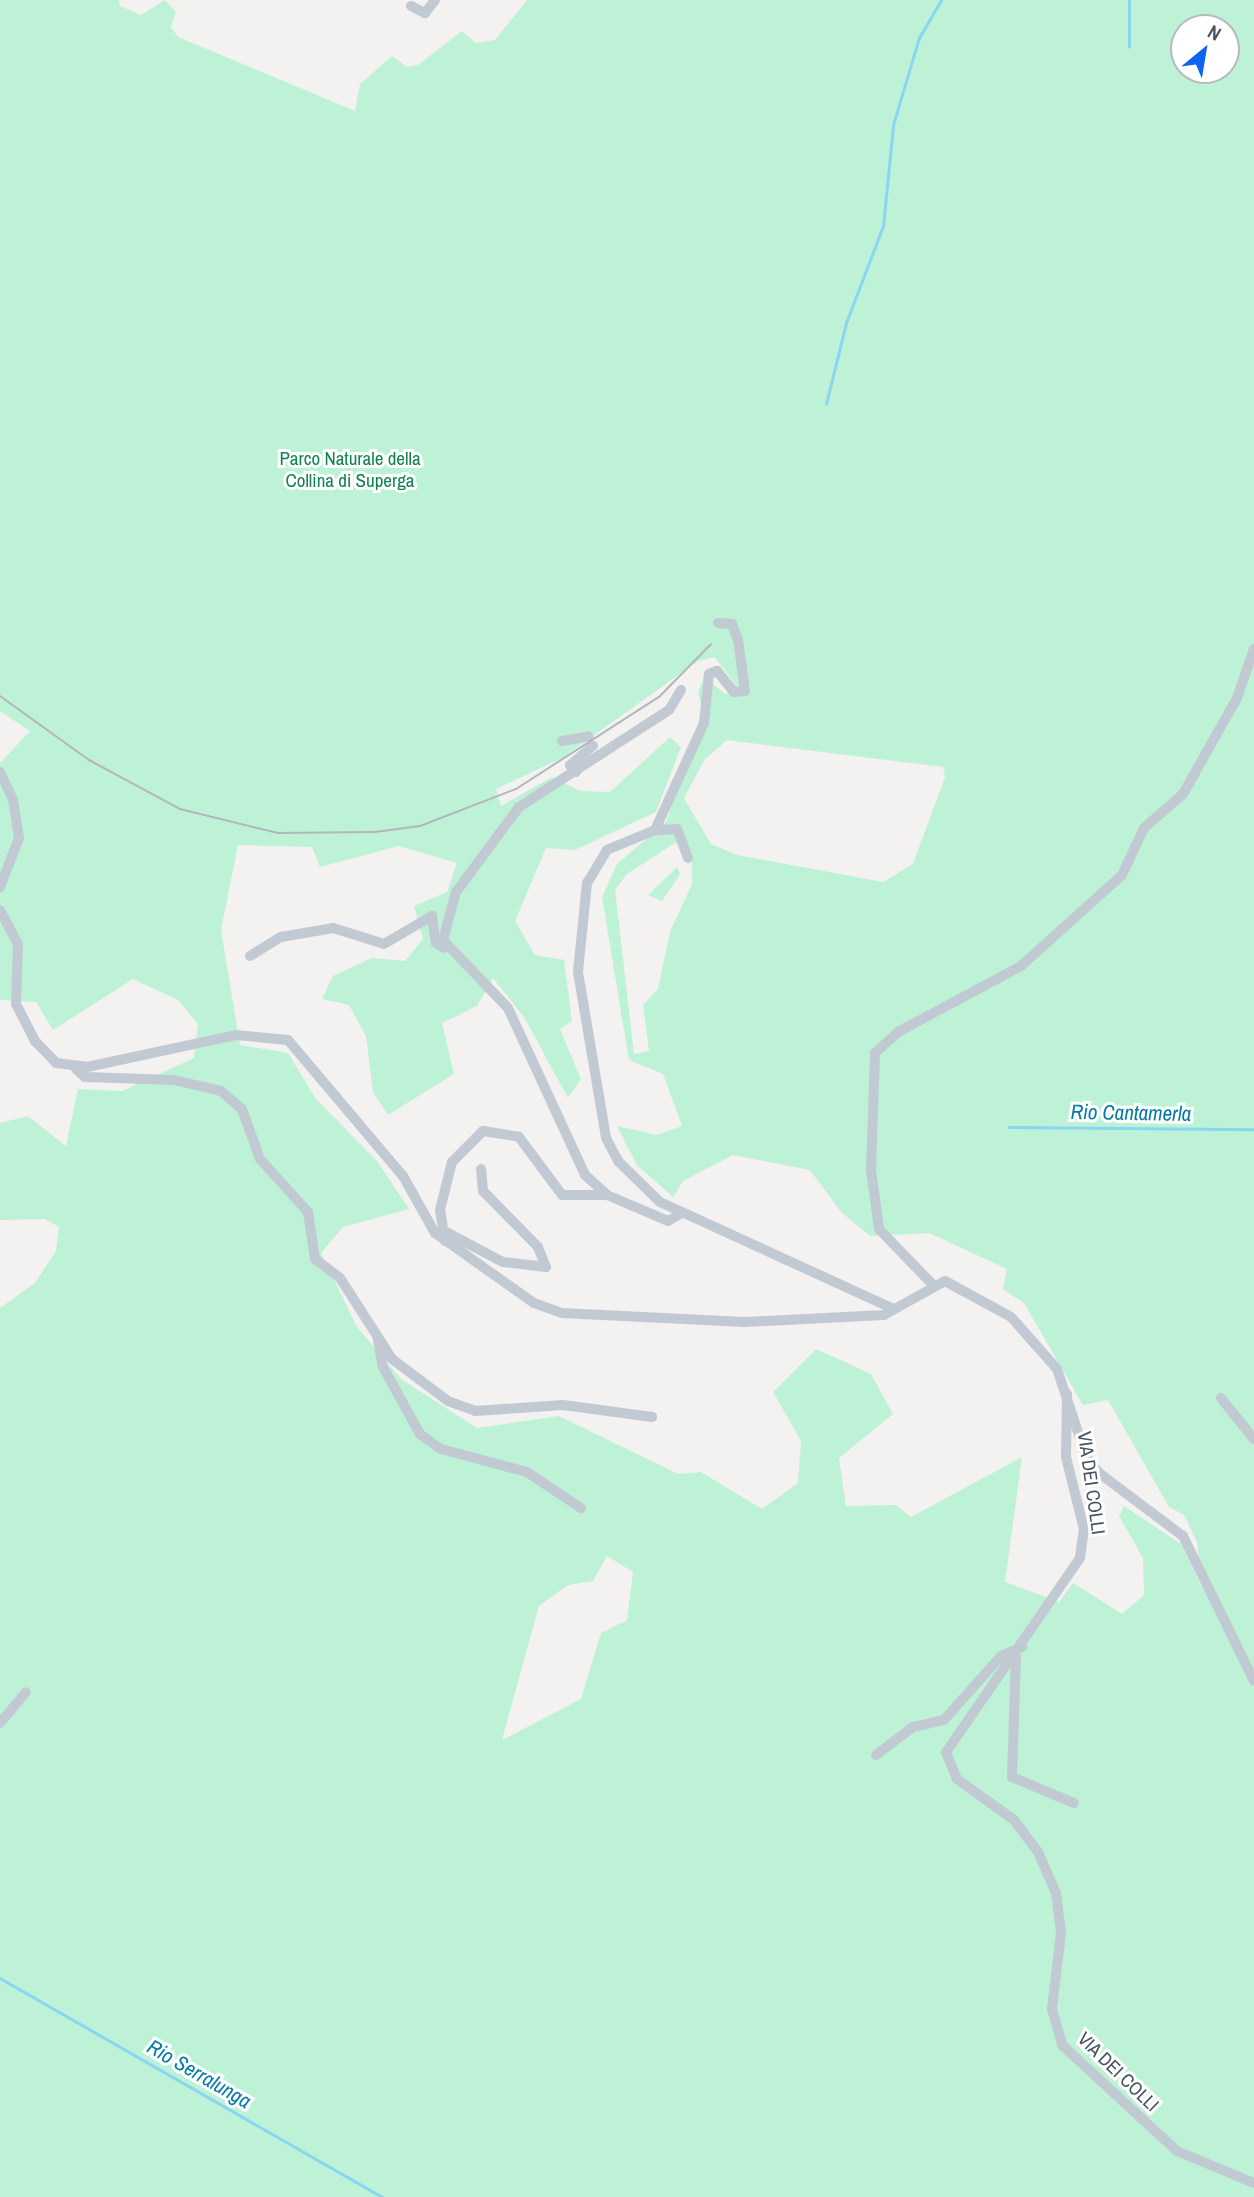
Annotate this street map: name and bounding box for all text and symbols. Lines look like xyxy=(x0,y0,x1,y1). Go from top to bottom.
north arrow xyxy=(1170,14,1240,84)
text: N xyxy=(1203,18,1226,47)
park label: Parco Naturale della Collina di Superga xyxy=(279,448,421,492)
water label: Rio Cantamerla xyxy=(1070,1099,1192,1127)
street label: VIA DEI COLLI xyxy=(1072,1430,1110,1536)
street label: VIA DEI COLLI xyxy=(1072,2027,1164,2117)
water label: Rio Serralunga xyxy=(143,2034,255,2114)

